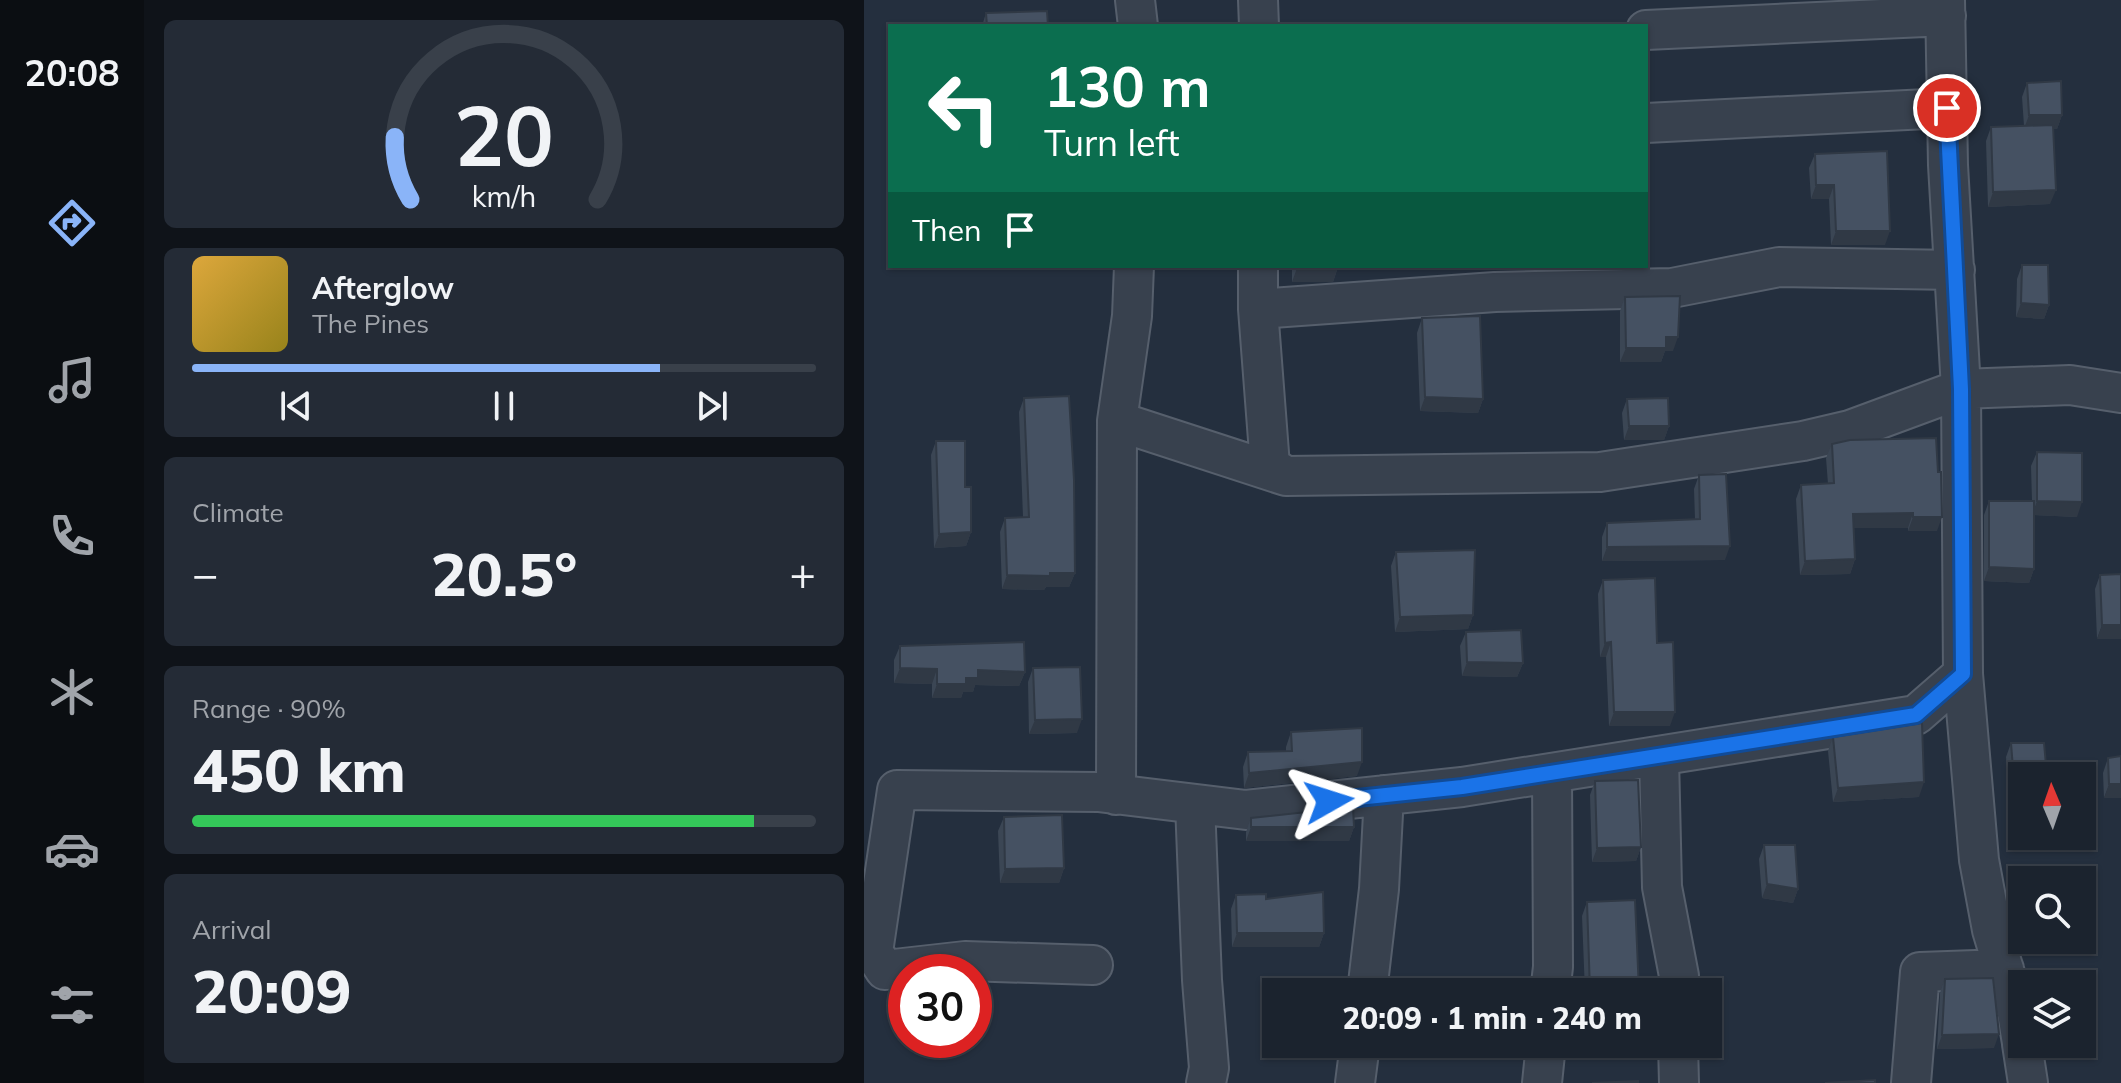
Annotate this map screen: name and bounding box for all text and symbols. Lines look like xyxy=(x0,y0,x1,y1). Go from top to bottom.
text: 20:08 xyxy=(24,50,120,95)
text: 130 m xyxy=(1044,51,1211,121)
icon: left xyxy=(912,56,1016,160)
pin xyxy=(1913,74,1981,142)
text: 20 xyxy=(454,82,554,187)
icon: arrive xyxy=(1925,86,1969,130)
text: Turn left xyxy=(1044,120,1180,165)
text: km/h xyxy=(472,178,536,214)
icon: directions xyxy=(44,195,100,251)
icon: arrive xyxy=(998,208,1042,252)
text: Then xyxy=(912,211,982,249)
text: Afterglow xyxy=(312,269,454,307)
text: The Pines xyxy=(312,307,429,340)
icon: music xyxy=(44,352,100,408)
icon: previous xyxy=(274,384,318,428)
icon: pause xyxy=(482,384,526,428)
icon: next xyxy=(690,384,734,428)
text: Climate xyxy=(192,496,284,529)
icon: phone xyxy=(44,508,100,564)
text: 20.5° xyxy=(431,536,577,611)
text: − xyxy=(192,546,218,601)
text: + xyxy=(790,546,816,601)
icon: climate xyxy=(44,664,100,720)
text: Range · 90% xyxy=(192,692,346,725)
text: 450 km xyxy=(192,732,406,807)
position arrow xyxy=(1287,759,1371,843)
north arrow xyxy=(2008,762,2096,850)
map controls xyxy=(2008,762,2096,1058)
icon: car xyxy=(44,821,100,877)
button: search xyxy=(2008,866,2096,954)
text: Arrival xyxy=(192,913,272,946)
text: 20:09 xyxy=(192,953,352,1028)
speed limit sign: 30 xyxy=(888,954,992,1058)
button: layers xyxy=(2008,970,2096,1058)
icon: filters xyxy=(44,977,100,1033)
text: 20:09 · 1 min · 240 m xyxy=(1342,999,1642,1037)

